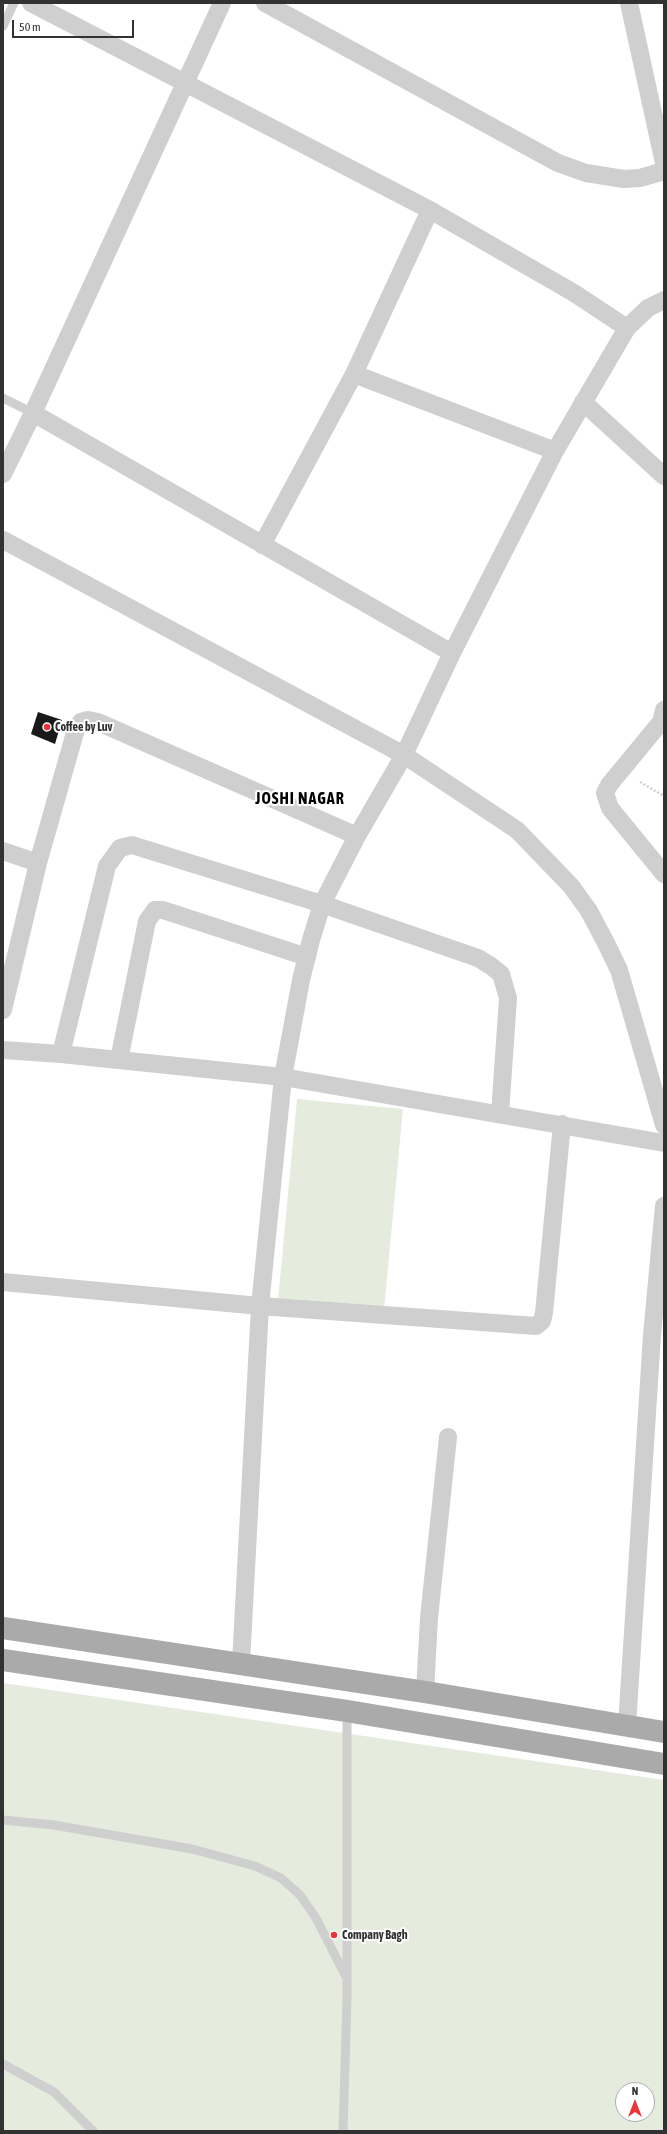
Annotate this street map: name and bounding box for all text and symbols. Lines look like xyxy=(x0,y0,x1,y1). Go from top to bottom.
scale bar xyxy=(14,12,136,38)
text: 50 m xyxy=(19,20,41,34)
place label: Coffee by Luv xyxy=(55,720,113,734)
marker: Coffee by Luv xyxy=(42,722,52,732)
district label: JOSHI NAGAR xyxy=(255,789,345,809)
place label: Company Bagh xyxy=(342,1928,408,1942)
marker: Company Bagh xyxy=(329,1930,339,1940)
north arrow xyxy=(615,2082,655,2122)
text: N xyxy=(632,2085,638,2097)

